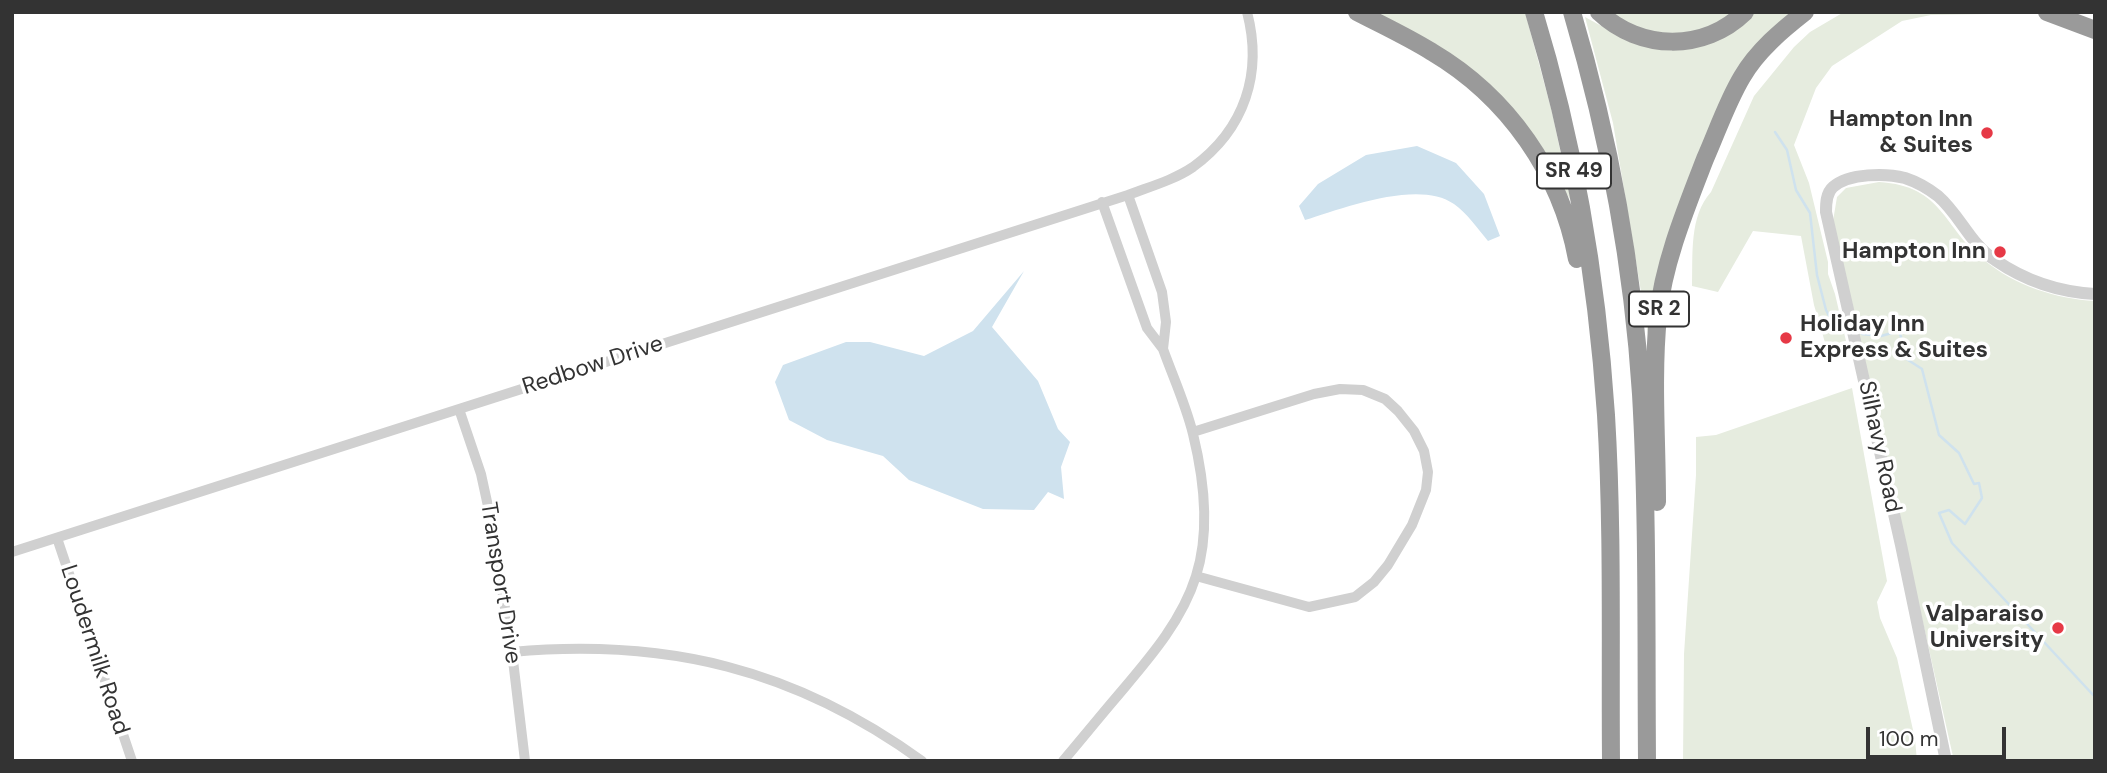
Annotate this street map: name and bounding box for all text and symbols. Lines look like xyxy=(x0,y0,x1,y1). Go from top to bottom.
place label: Hampton Inn & Suites xyxy=(1829,106,1973,160)
marker: Hampton Inn & Suites xyxy=(1979,125,1995,141)
road number: SR 49 xyxy=(1537,154,1611,188)
place label: Hampton Inn xyxy=(1842,238,1986,266)
marker: Hampton Inn xyxy=(1992,244,2008,260)
road number: SR 2 xyxy=(1629,292,1689,326)
place label: Holiday Inn Express & Suites xyxy=(1800,311,1988,365)
street label: Redbow Drive xyxy=(519,330,667,402)
marker: Holiday Inn Express & Suites xyxy=(1778,330,1794,346)
street label: Silhavy Road xyxy=(1852,379,1906,515)
street label: Transport Drive xyxy=(474,500,526,666)
street label: Loudermilk Road xyxy=(54,562,134,738)
place label: Valparaiso University xyxy=(1926,601,2044,655)
marker: Valparaiso University xyxy=(2050,620,2066,636)
scale bar xyxy=(1869,714,2009,758)
text: 100 m xyxy=(1879,725,1939,753)

